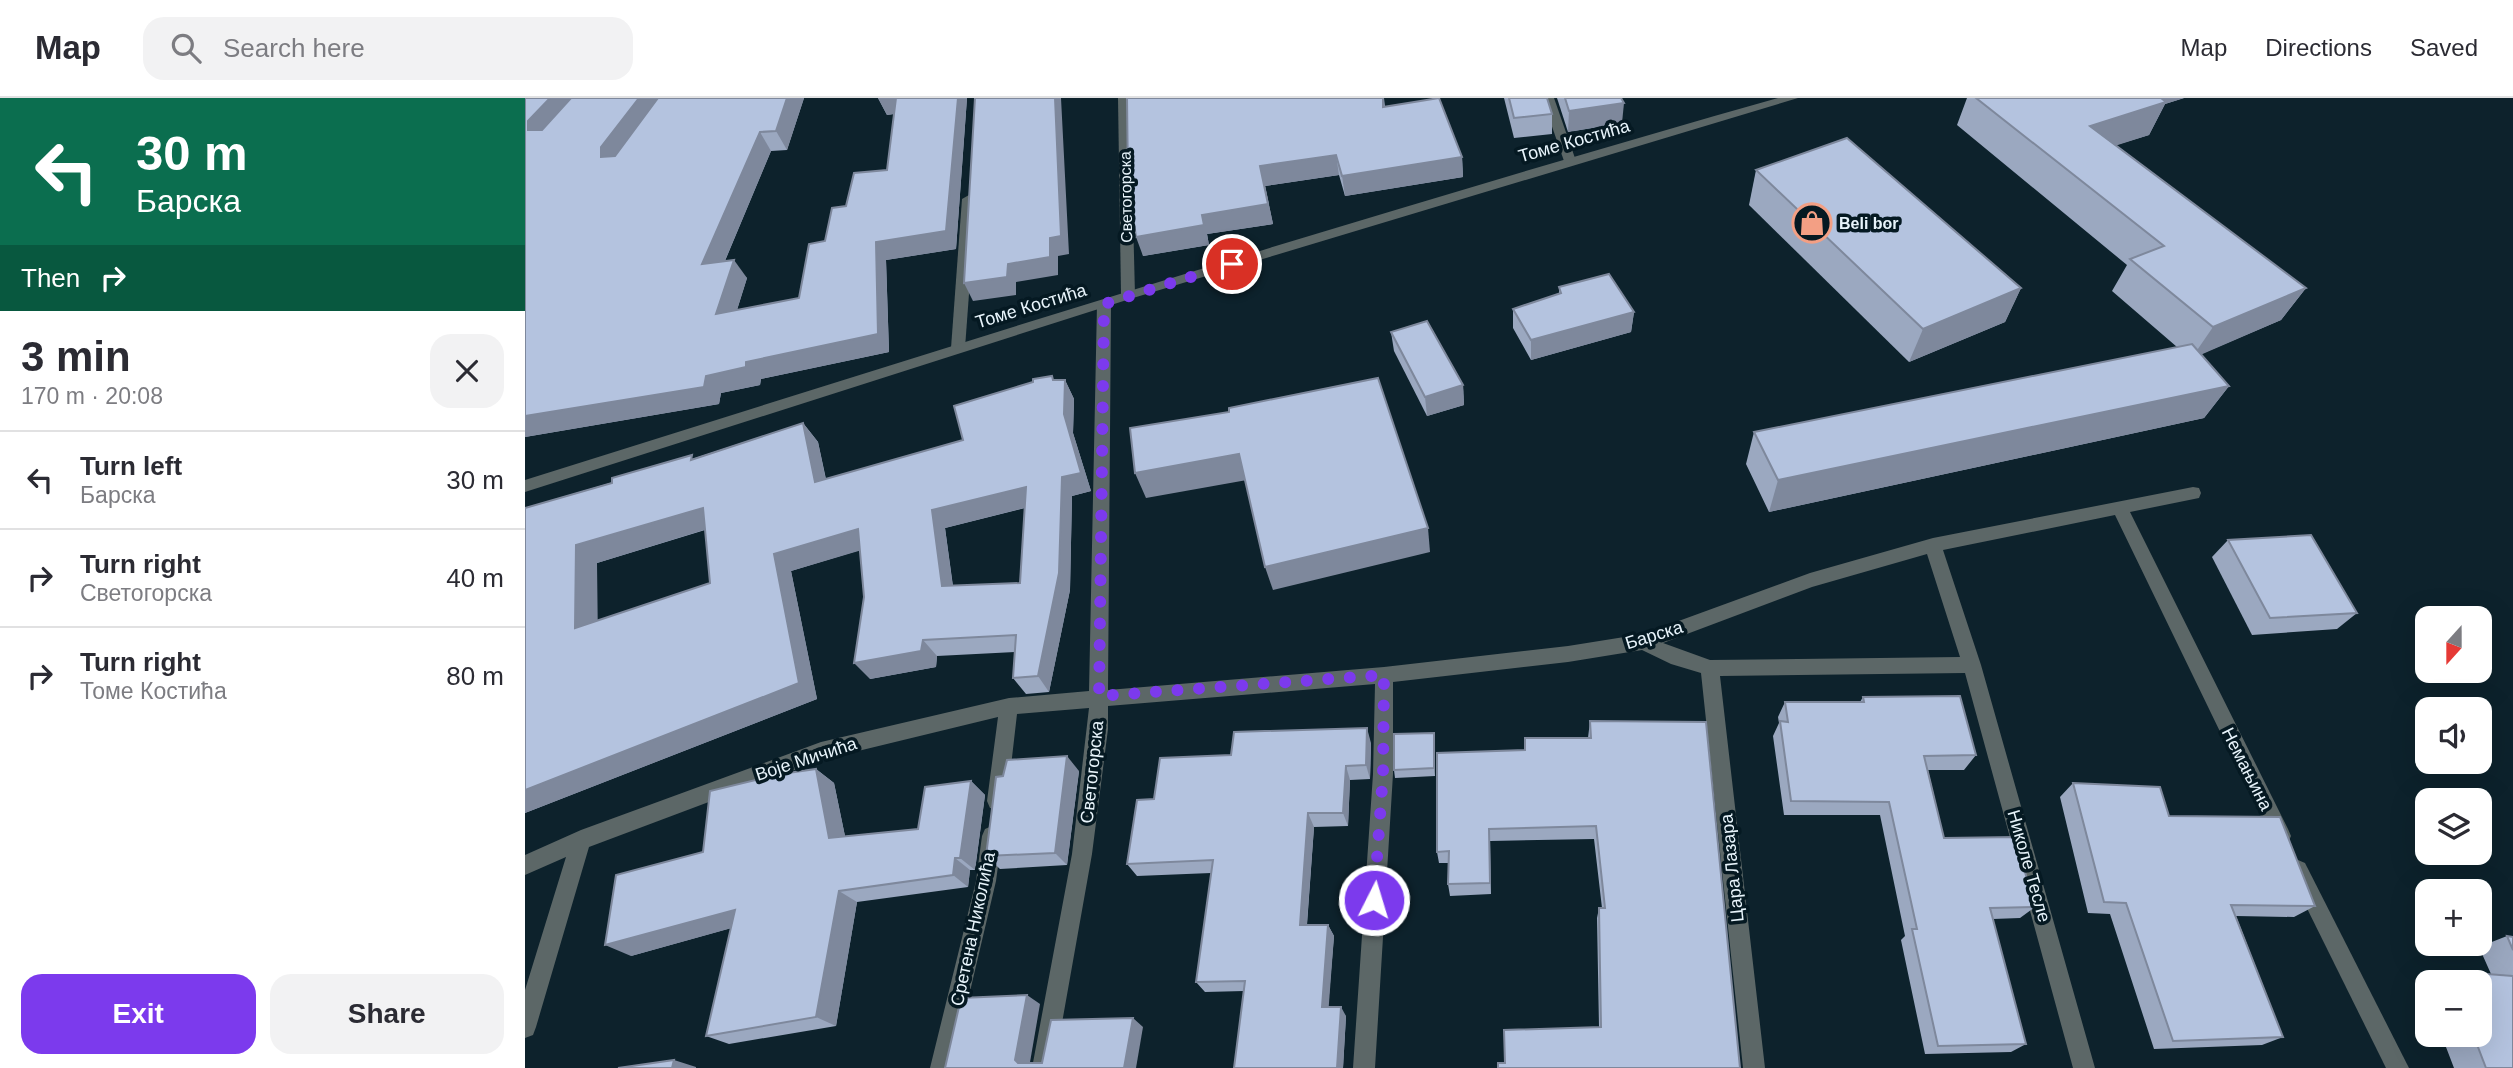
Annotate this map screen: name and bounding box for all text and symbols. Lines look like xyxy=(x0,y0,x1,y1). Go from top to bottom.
search box xyxy=(143,17,633,80)
text: Map xyxy=(35,29,101,66)
icon: search xyxy=(167,29,205,67)
text: Search here xyxy=(223,33,365,63)
text: Map xyxy=(2181,34,2227,61)
text: Directions xyxy=(2265,34,2372,61)
text: Saved xyxy=(2410,34,2478,61)
street label: Томе Костића xyxy=(1516,115,1633,166)
icon: left xyxy=(21,126,112,217)
text: 30 m xyxy=(136,126,248,180)
street label: Светогорска xyxy=(1117,151,1135,243)
text: Барска xyxy=(136,183,241,219)
shop icon: Beli bor xyxy=(1791,202,1833,244)
place label: Beli bor xyxy=(1839,215,1899,232)
pin xyxy=(1202,234,1262,294)
icon: arrive xyxy=(1213,245,1251,283)
icon: right xyxy=(94,259,132,297)
text: Then xyxy=(21,263,80,293)
street label: Томе Костића xyxy=(973,279,1090,332)
text: 3 min xyxy=(21,333,131,380)
button: close xyxy=(430,334,504,408)
text: 170 m · 20:08 xyxy=(21,383,163,409)
text: Turn left xyxy=(80,451,182,481)
icon: left xyxy=(21,461,59,499)
text: 30 m xyxy=(446,465,504,495)
text: Барска xyxy=(80,482,156,508)
text: Turn right xyxy=(80,549,201,579)
icon: right xyxy=(21,559,59,597)
text: 40 m xyxy=(446,563,504,593)
text: Светогорска xyxy=(80,580,212,606)
north arrow xyxy=(2415,606,2492,682)
map controls xyxy=(2415,606,2492,1047)
street label: Барска xyxy=(1623,617,1686,653)
text: Turn right xyxy=(80,647,201,677)
icon: right xyxy=(21,657,59,695)
text: 80 m xyxy=(446,661,504,691)
text: Томе Костића xyxy=(80,678,227,704)
button: sound xyxy=(2415,697,2492,774)
street label: Светогорска xyxy=(1077,719,1107,824)
street label: Немањина xyxy=(2218,724,2277,815)
street label: Воје Мичића xyxy=(753,733,860,785)
button: layers xyxy=(2415,788,2492,865)
street label: Николе Тесле xyxy=(2003,808,2055,924)
street label: Цара Лазара xyxy=(1716,812,1748,923)
street label: Сретена Николића xyxy=(947,849,999,1008)
position arrow xyxy=(1337,863,1411,937)
button: + xyxy=(2415,879,2492,956)
button: − xyxy=(2415,970,2492,1047)
button: Exit xyxy=(21,974,256,1054)
button: Share xyxy=(270,974,504,1054)

